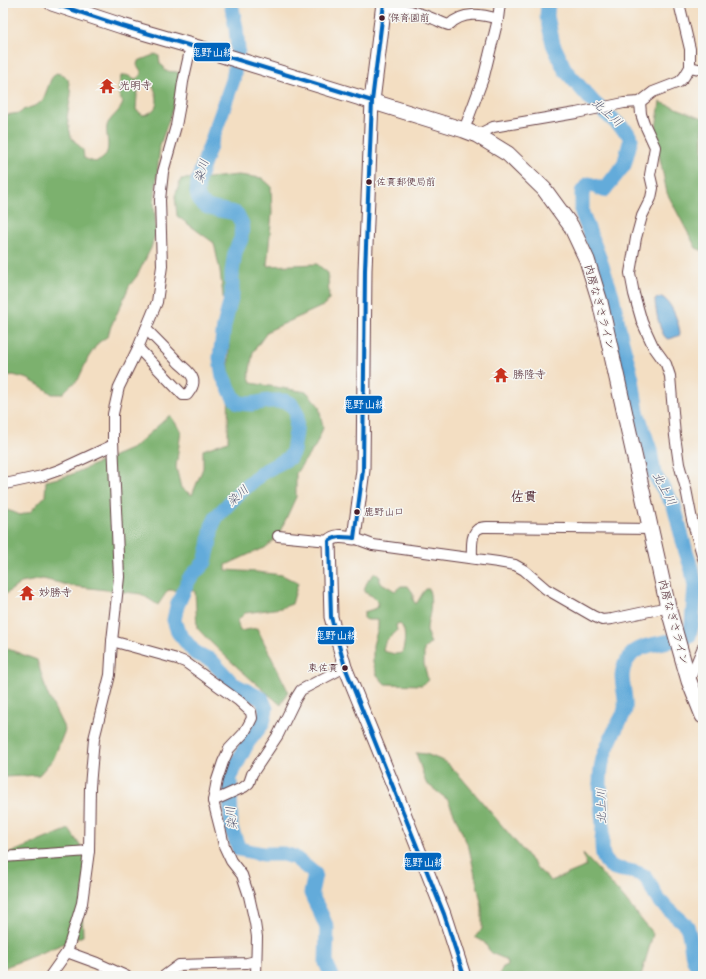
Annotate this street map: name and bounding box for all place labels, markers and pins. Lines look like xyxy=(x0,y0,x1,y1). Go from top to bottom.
place label: 保育園前 xyxy=(390,10,430,26)
marker: 保育園前 xyxy=(377,13,387,23)
temple icon: 光明寺 xyxy=(98,77,116,95)
place label: 光明寺 xyxy=(119,77,152,95)
place label: 佐貫郵便局前 xyxy=(376,174,436,190)
marker: 佐貫郵便局前 xyxy=(364,177,374,187)
temple icon: 勝隆寺 xyxy=(492,366,510,384)
place label: 勝隆寺 xyxy=(513,366,546,384)
place label: 鹿野山口 xyxy=(364,504,404,520)
marker: 鹿野山口 xyxy=(352,507,362,517)
temple icon: 妙勝寺 xyxy=(18,584,36,602)
place label: 妙勝寺 xyxy=(39,584,72,602)
place label: 東佐貫 xyxy=(308,660,338,676)
marker: 東佐貫 xyxy=(340,663,350,673)

